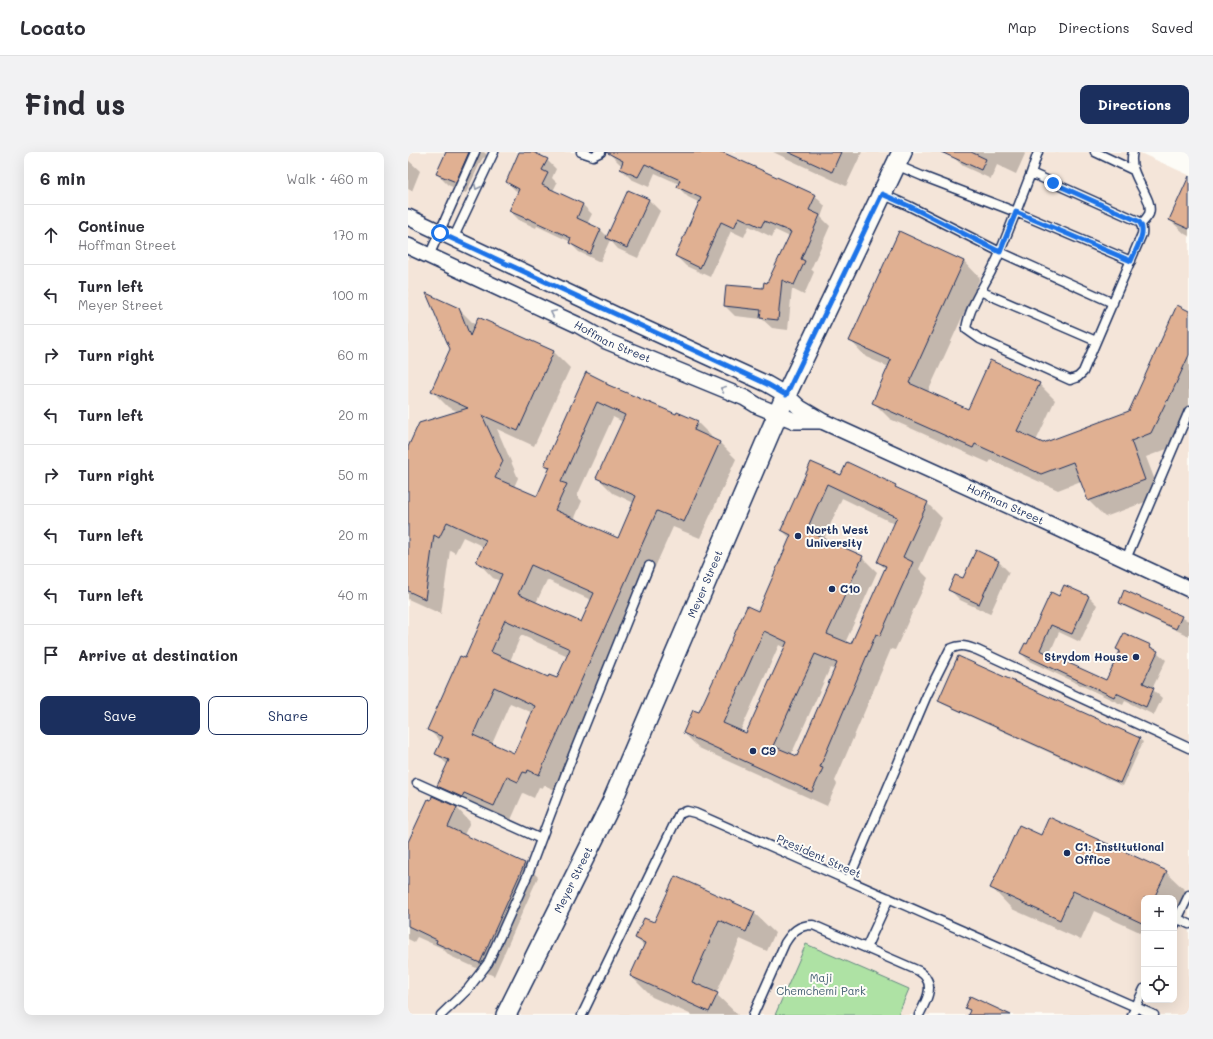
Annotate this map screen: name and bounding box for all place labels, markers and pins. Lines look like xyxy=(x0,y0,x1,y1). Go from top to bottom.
place label: North West University xyxy=(806,522,868,550)
marker: North West University xyxy=(793,531,803,541)
place label: C10 xyxy=(840,581,860,596)
marker: C10 xyxy=(827,584,837,594)
place label: Strydom House xyxy=(1044,649,1128,664)
marker: Strydom House xyxy=(1131,652,1141,662)
place label: C9 xyxy=(761,743,776,758)
marker: C9 xyxy=(748,746,758,756)
place label: C1: Institutional Office xyxy=(1075,839,1164,867)
marker: C1: Institutional Office xyxy=(1062,848,1072,858)

